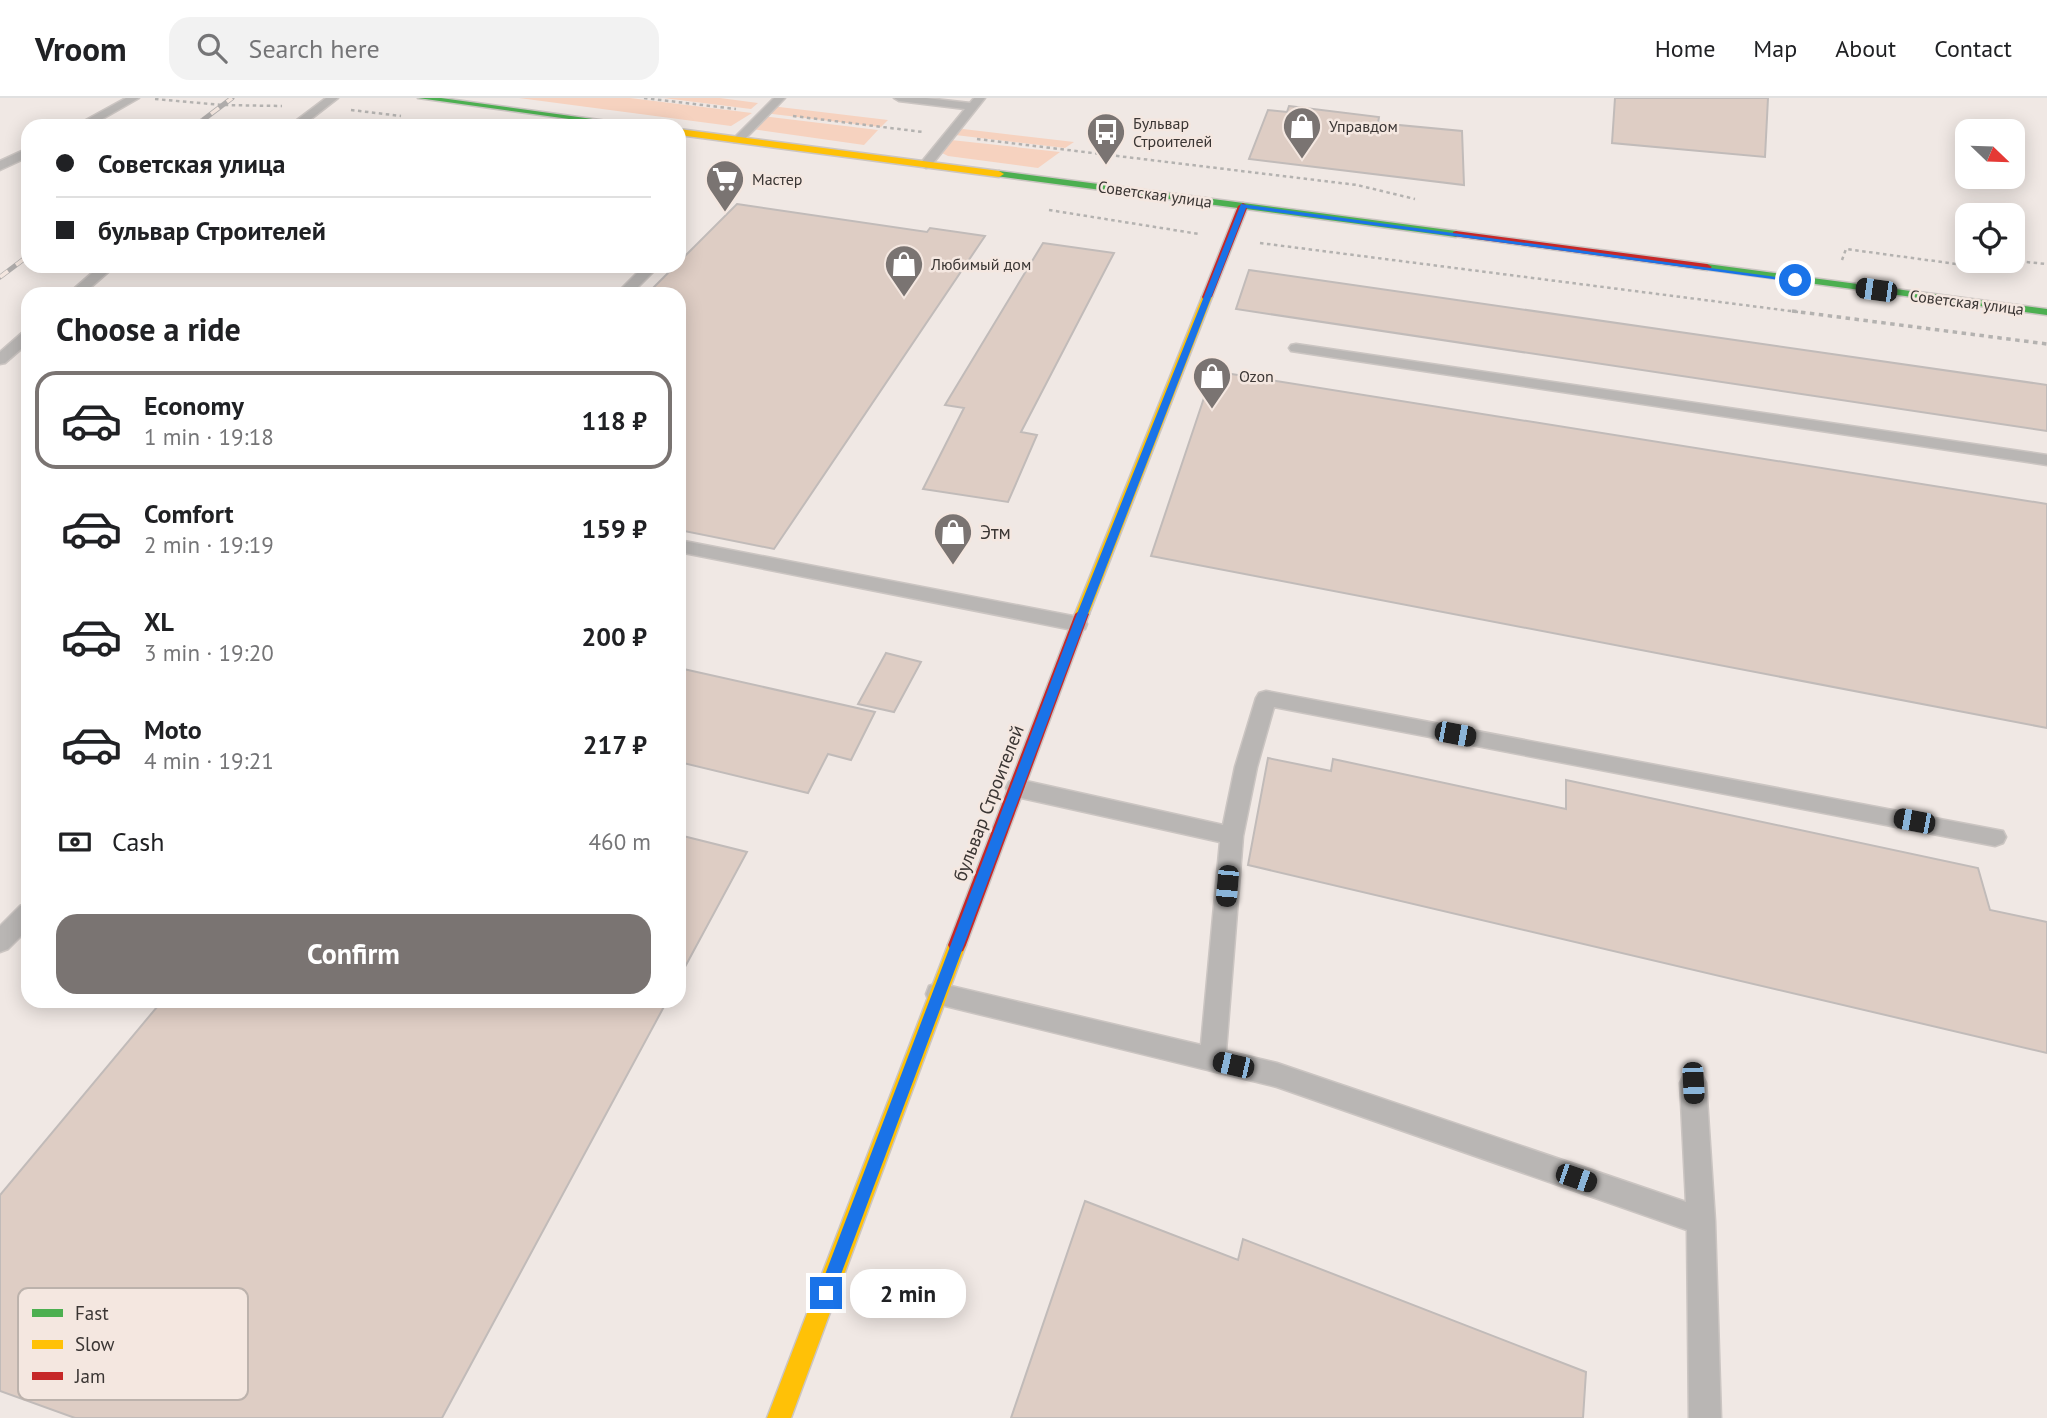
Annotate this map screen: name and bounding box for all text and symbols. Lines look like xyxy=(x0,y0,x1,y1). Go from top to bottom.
search box xyxy=(169,17,659,80)
text: Vroom xyxy=(35,27,127,70)
icon: search xyxy=(193,29,231,67)
text: Search here xyxy=(249,32,380,65)
text: Home xyxy=(1655,33,1715,64)
text: Map xyxy=(1753,33,1797,64)
text: About xyxy=(1835,33,1896,64)
text: Contact xyxy=(1934,33,2012,64)
shop icon: Управдом xyxy=(1281,105,1323,160)
bus stop icon: Бульвар Строителей xyxy=(1085,111,1127,166)
place label: Бульвар Строителей xyxy=(1133,113,1212,151)
place label: Управдом xyxy=(1329,116,1398,136)
north arrow xyxy=(1955,119,2025,189)
map controls xyxy=(1955,119,2025,273)
text: Советская улица xyxy=(98,147,285,180)
supermarket icon: Мастер xyxy=(704,158,746,213)
place label: Мастер xyxy=(752,169,802,189)
street label: Советская улица xyxy=(1097,176,1213,212)
button: locate xyxy=(1955,203,2025,273)
text: бульвар Строителей xyxy=(98,214,326,247)
shop icon: Любимый дом xyxy=(883,243,925,298)
place label: Любимый дом xyxy=(930,254,1031,274)
route start xyxy=(1779,264,1811,296)
car xyxy=(1854,277,1899,303)
street label: Советская улица xyxy=(1909,285,2025,319)
text: Choose a ride xyxy=(56,308,241,350)
shop icon: Ozon xyxy=(1191,355,1233,410)
place label: Ozon xyxy=(1239,366,1274,386)
icon: car xyxy=(60,389,123,452)
text: Economy xyxy=(144,389,244,422)
text: 118 ₽ xyxy=(581,404,647,437)
text: 1 min · 19:18 xyxy=(144,422,274,451)
icon: car xyxy=(60,497,123,560)
text: Comfort xyxy=(144,497,234,530)
shop icon: Этм xyxy=(932,511,974,566)
text: 159 ₽ xyxy=(581,512,647,545)
place label: Этм xyxy=(980,520,1011,544)
text: 2 min · 19:19 xyxy=(144,530,274,559)
icon: car xyxy=(60,605,123,668)
text: XL xyxy=(144,605,174,638)
text: 200 ₽ xyxy=(581,620,647,653)
text: 3 min · 19:20 xyxy=(144,638,274,667)
icon: car xyxy=(60,713,123,776)
text: Moto xyxy=(144,713,202,746)
car xyxy=(1433,720,1478,748)
street label: бульвар Строителей xyxy=(947,722,1029,884)
text: 217 ₽ xyxy=(583,728,647,761)
text: 4 min · 19:21 xyxy=(144,746,274,775)
car xyxy=(1892,807,1937,835)
icon: cash xyxy=(56,823,94,861)
text: Cash xyxy=(112,825,164,858)
text: 460 m xyxy=(589,827,651,856)
car xyxy=(1215,864,1240,908)
button: Confirm xyxy=(56,914,651,994)
car xyxy=(1211,1050,1256,1080)
car xyxy=(1682,1061,1705,1105)
car xyxy=(1553,1161,1600,1195)
callout: 2 min xyxy=(850,1268,966,1318)
route end xyxy=(810,1277,842,1309)
text: 2 min xyxy=(880,1279,936,1308)
legend xyxy=(18,1288,248,1400)
text: Fast xyxy=(75,1301,109,1325)
text: Slow xyxy=(75,1332,115,1356)
text: Jam xyxy=(74,1364,105,1388)

